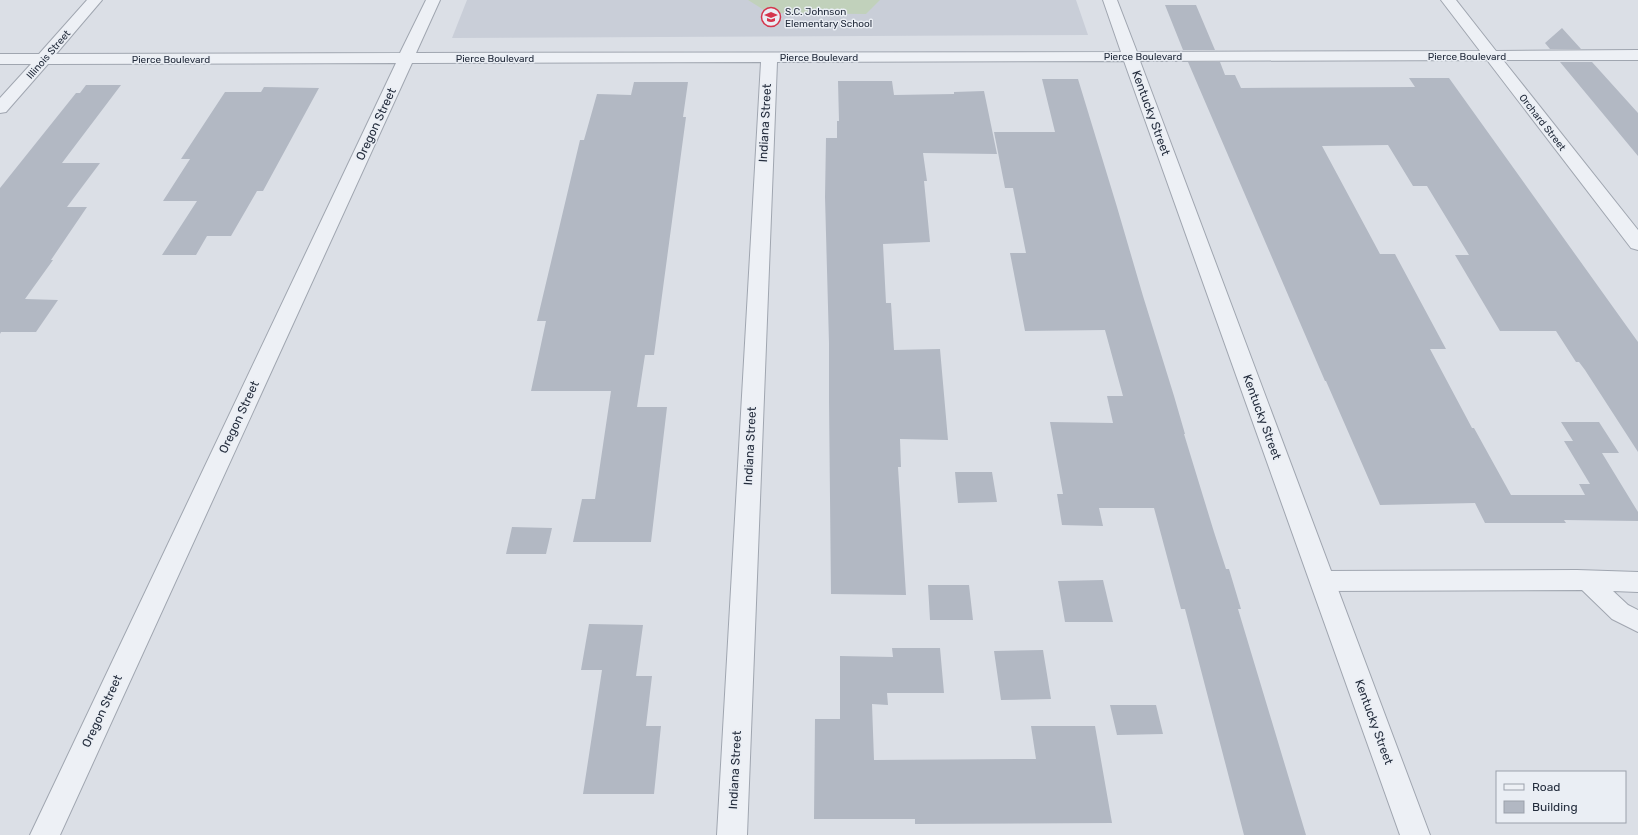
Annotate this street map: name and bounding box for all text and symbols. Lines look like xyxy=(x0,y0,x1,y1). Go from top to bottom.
school or university icon: S.C. Johnson Elementary School xyxy=(760,6,782,28)
place label: S.C. Johnson Elementary School xyxy=(785,6,872,30)
street label: Illinois Street xyxy=(24,28,73,81)
street label: Pierce Boulevard xyxy=(1104,51,1182,63)
street label: Pierce Boulevard xyxy=(1428,51,1506,63)
street label: Pierce Boulevard xyxy=(780,52,858,64)
street label: Pierce Boulevard xyxy=(456,53,534,65)
street label: Pierce Boulevard xyxy=(132,54,210,66)
street label: Kentucky Street xyxy=(1129,69,1173,158)
street label: Indiana Street xyxy=(756,83,774,163)
street label: Oregon Street xyxy=(353,85,399,162)
street label: Orchard Street xyxy=(1516,92,1568,153)
street label: Kentucky Street xyxy=(1240,373,1284,462)
street label: Oregon Street xyxy=(216,378,262,455)
street label: Indiana Street xyxy=(741,406,759,486)
street label: Oregon Street xyxy=(79,672,125,749)
street label: Kentucky Street xyxy=(1352,678,1396,767)
street label: Indiana Street xyxy=(726,730,744,810)
legend xyxy=(1496,771,1626,823)
text: Road xyxy=(1532,780,1560,794)
text: Building xyxy=(1532,800,1578,814)

